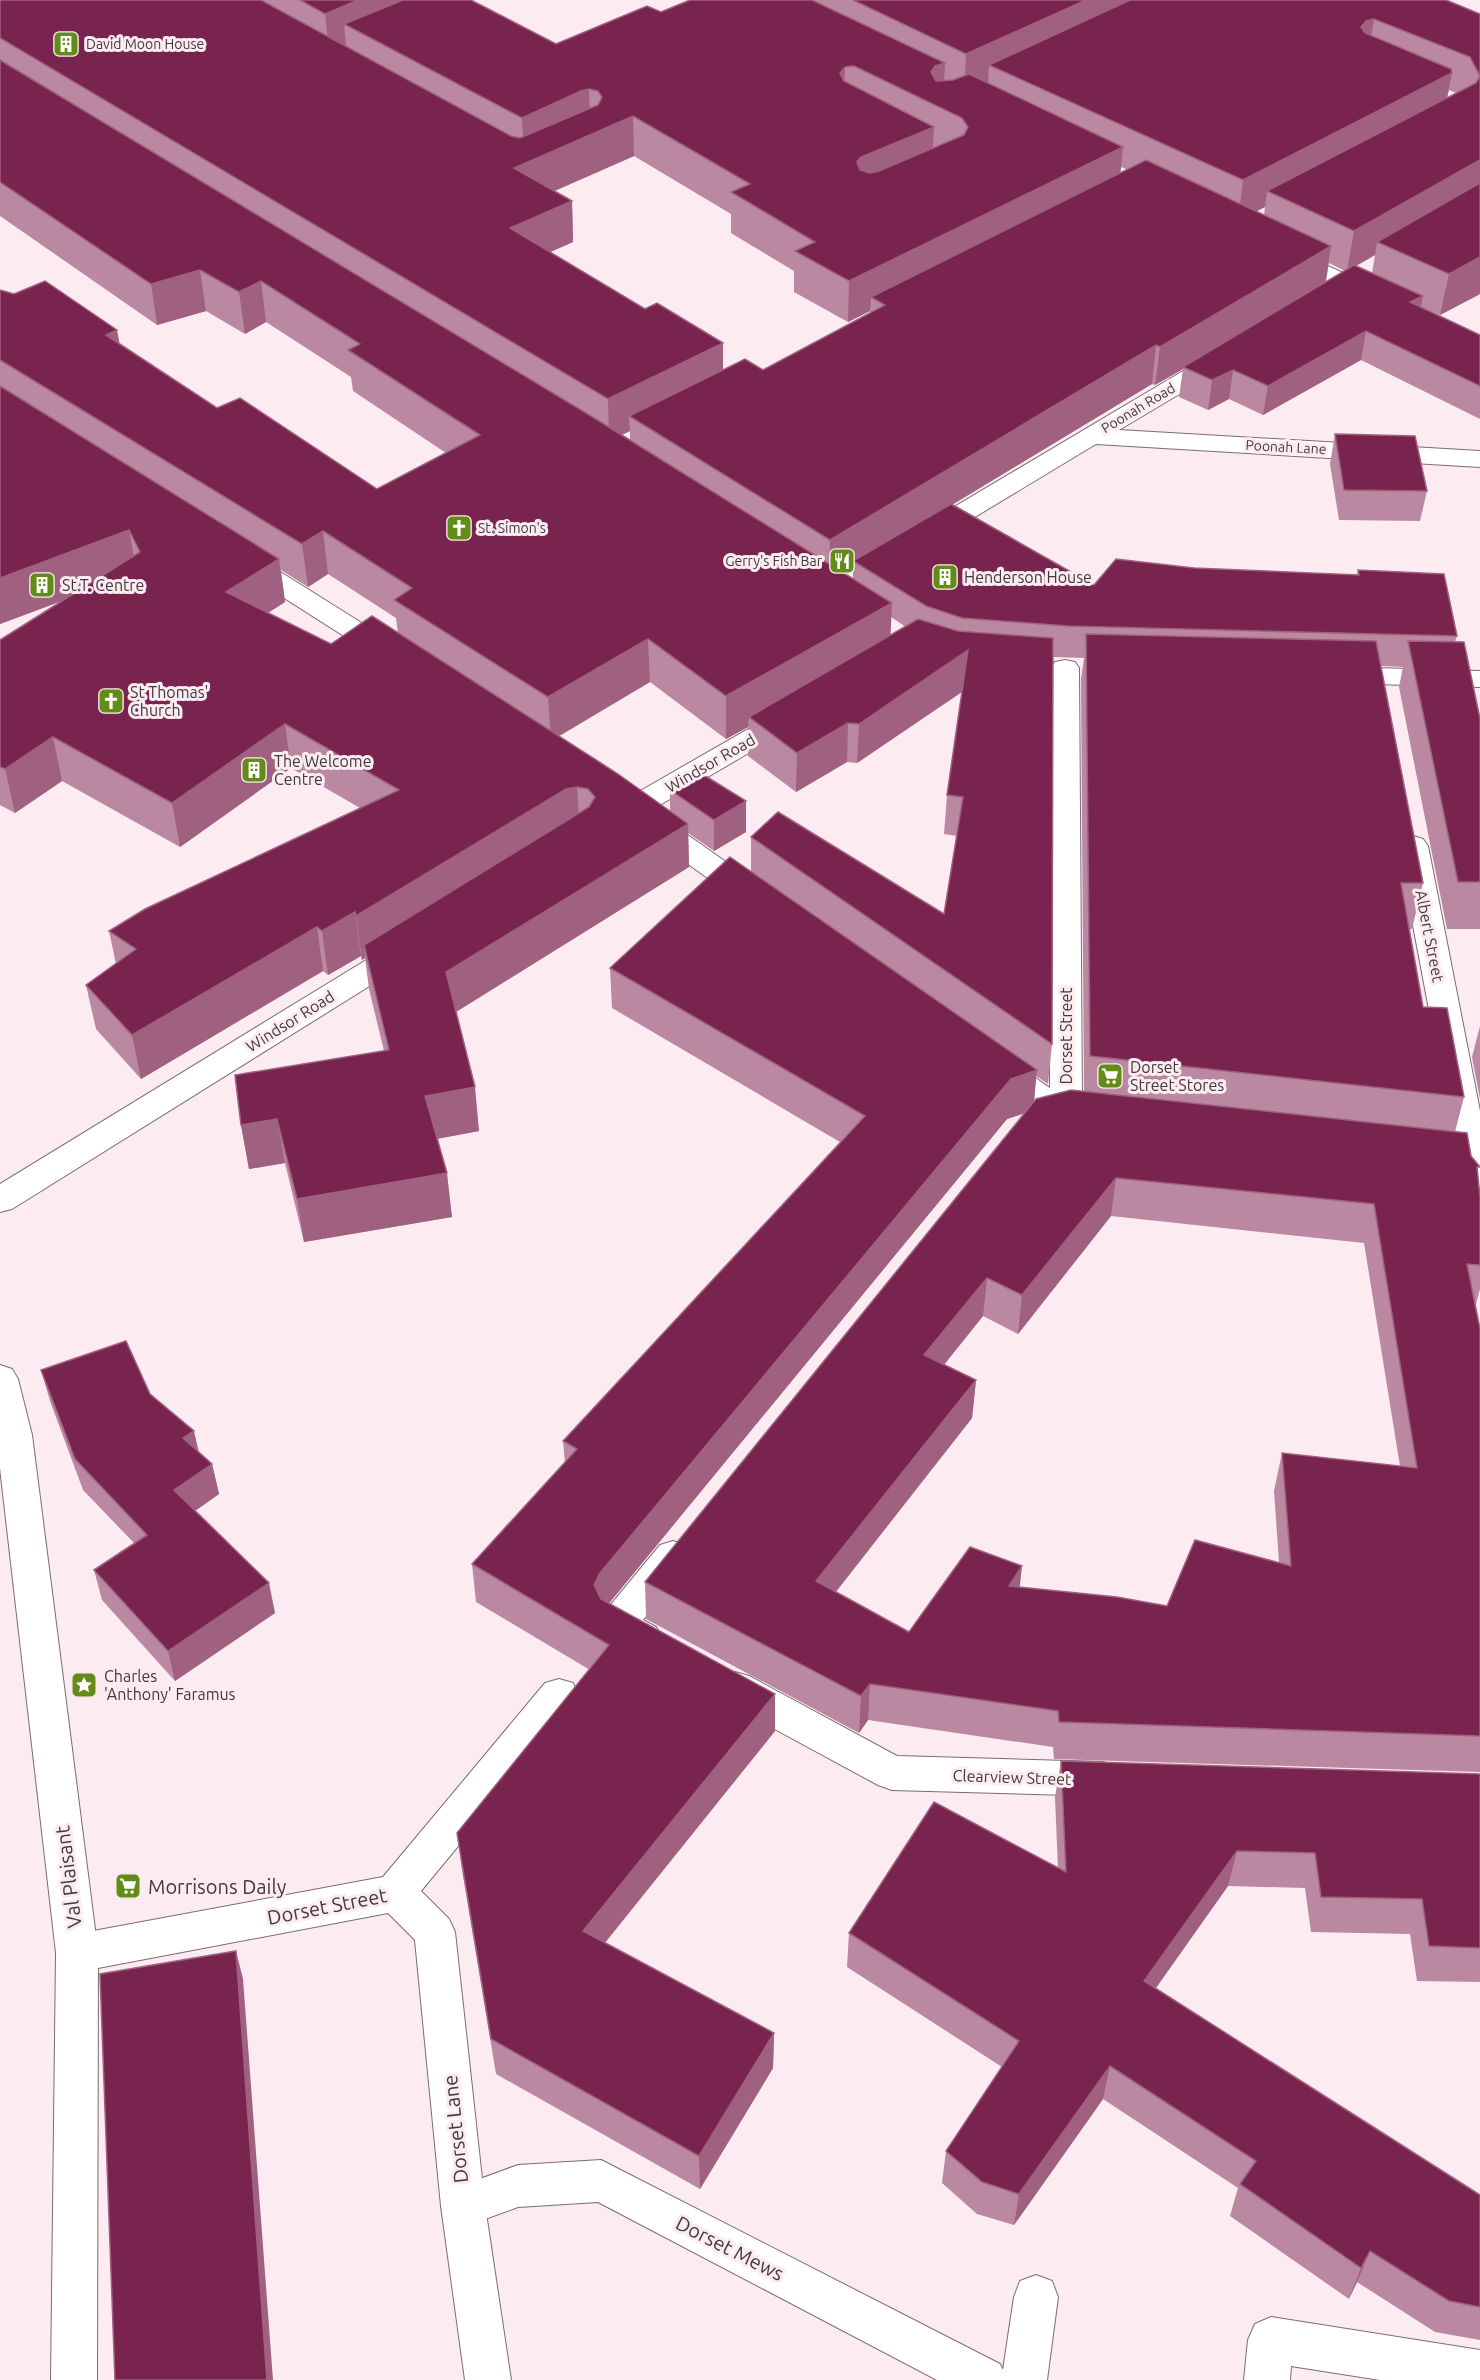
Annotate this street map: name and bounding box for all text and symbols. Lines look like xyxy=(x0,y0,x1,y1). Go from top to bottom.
building icon: David Moon House xyxy=(51,29,81,59)
place label: David Moon House xyxy=(86,36,204,52)
street label: Poonah Road xyxy=(1098,380,1178,436)
street label: Poonah Lane xyxy=(1245,437,1327,457)
church icon: St. Simon's xyxy=(444,513,474,543)
place label: St. Simon's xyxy=(478,520,546,536)
restaurant icon: Gerry's Fish Bar xyxy=(827,546,857,576)
place label: Gerry's Fish Bar xyxy=(725,553,823,569)
building icon: Henderson House xyxy=(930,562,960,592)
place label: Henderson House xyxy=(964,568,1092,586)
building icon: St.T. Centre xyxy=(27,570,57,600)
place label: St.T. Centre xyxy=(62,576,144,594)
place label: St Thomas' Church xyxy=(130,683,208,719)
church icon: St Thomas' Church xyxy=(96,686,126,716)
street label: Windsor Road xyxy=(662,730,758,796)
place label: The Welcome Centre xyxy=(274,752,372,788)
building icon: The Welcome Centre xyxy=(239,755,269,785)
street label: Albert Street xyxy=(1412,888,1448,984)
street label: Windsor Road xyxy=(243,987,337,1055)
street label: Dorset Street xyxy=(1057,987,1075,1085)
place label: Dorset Street Stores xyxy=(1130,1058,1224,1094)
supermarket icon: Dorset Street Stores xyxy=(1095,1061,1125,1091)
place label: Charles 'Anthony' Faramus xyxy=(104,1667,236,1703)
place icon: Charles 'Anthony' Faramus xyxy=(69,1670,99,1700)
street label: Clearview Street xyxy=(952,1766,1072,1788)
street label: Val Plaisant xyxy=(50,1824,86,1930)
supermarket icon: Morrisons Daily xyxy=(113,1871,143,1901)
place label: Morrisons Daily xyxy=(148,1875,287,1898)
street label: Dorset Street xyxy=(265,1883,389,1929)
street label: Dorset Lane xyxy=(438,2074,472,2184)
street label: Dorset Mews xyxy=(672,2211,788,2285)

